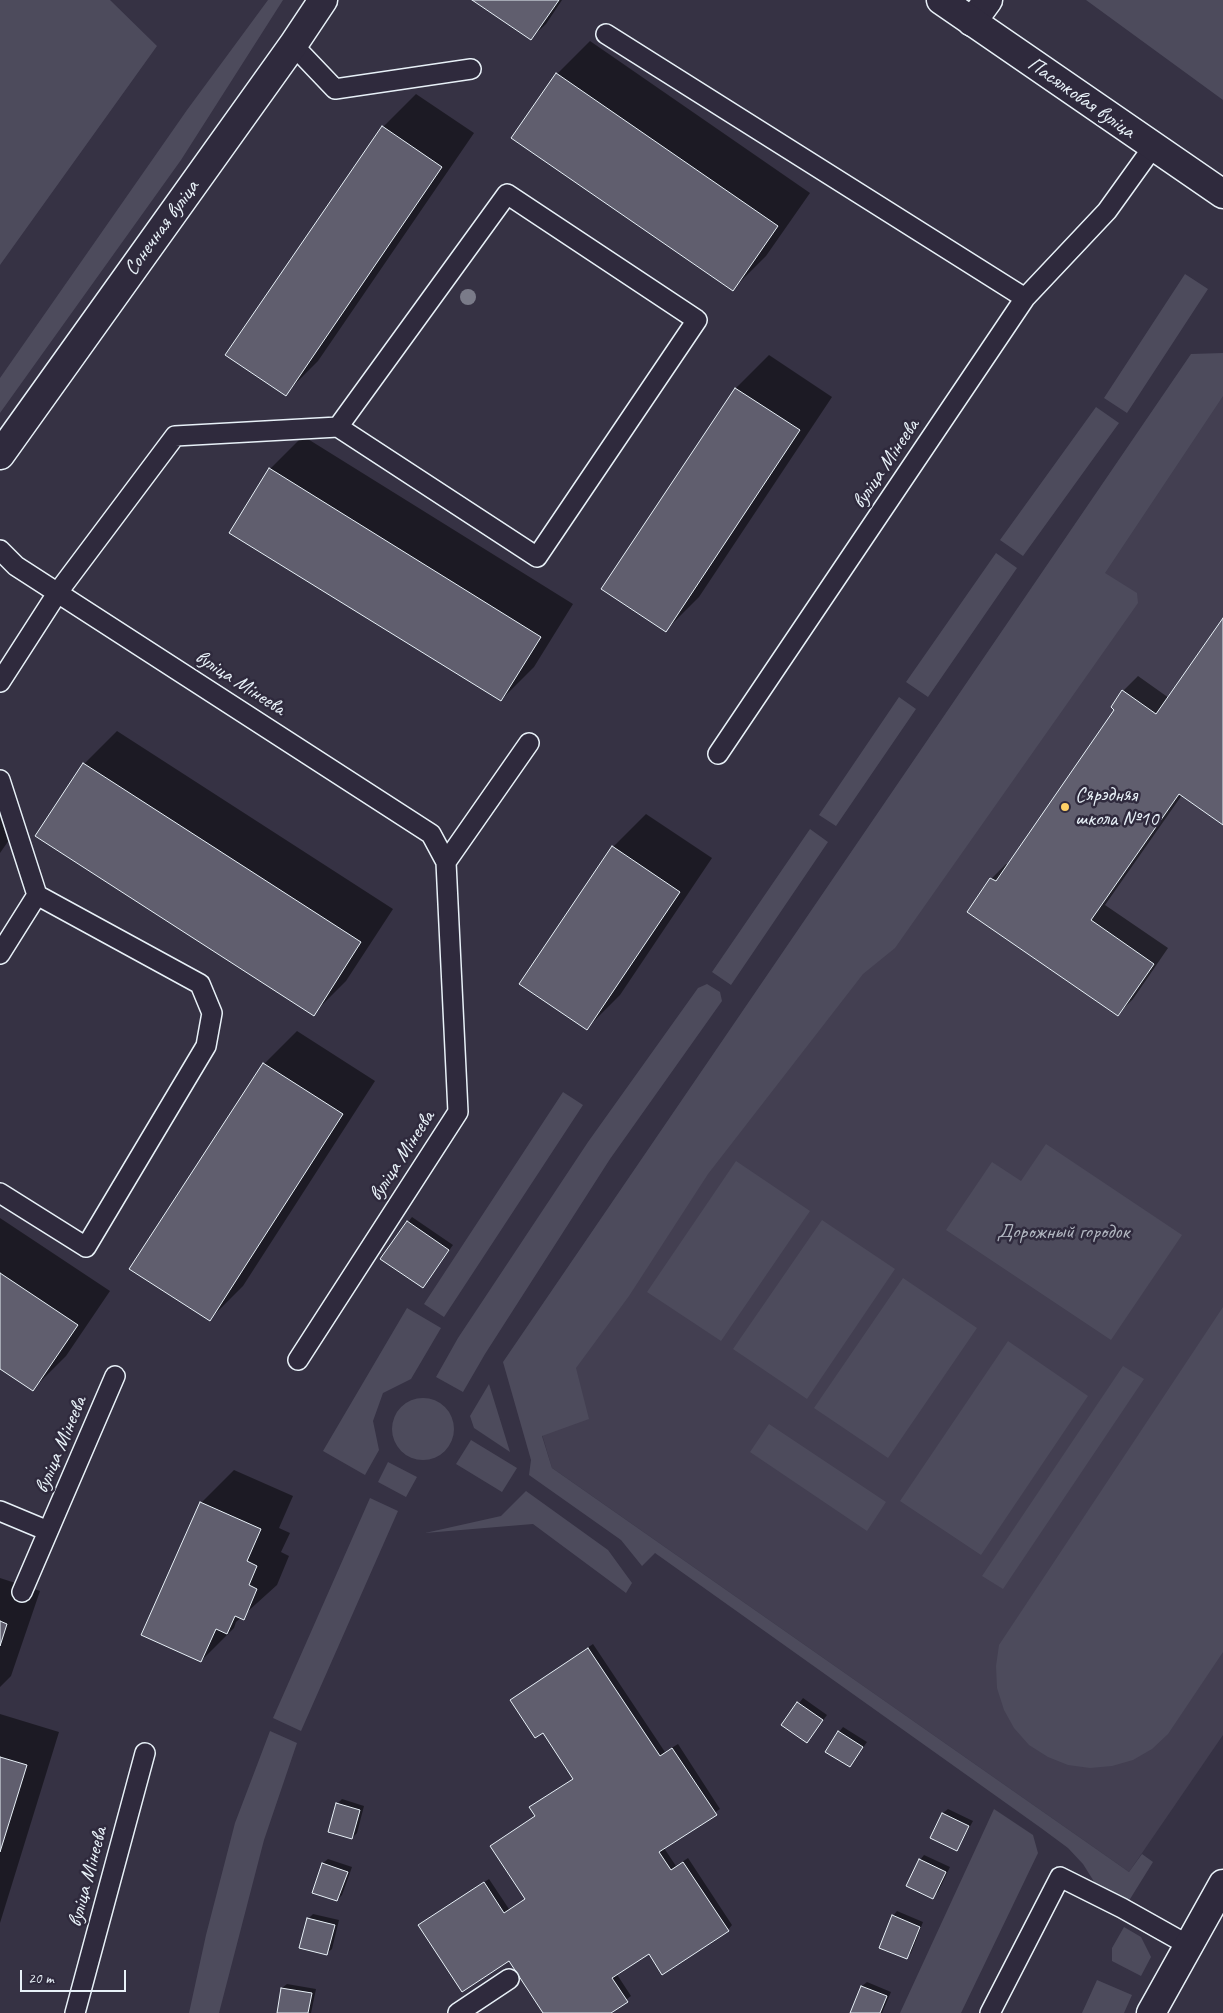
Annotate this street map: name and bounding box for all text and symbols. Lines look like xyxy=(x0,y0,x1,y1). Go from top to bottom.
street label: Пасялковая вуліца xyxy=(1022,52,1140,144)
street label: Сонечная вуліца xyxy=(119,175,205,281)
street label: вуліца Мінеева xyxy=(847,414,925,514)
street label: вуліца Мінеева xyxy=(190,644,290,722)
place label: Сярэдняя школа №10 xyxy=(1075,782,1158,832)
marker: Сярэдняя школа №10 xyxy=(1059,801,1071,813)
street label: вуліца Мінеева xyxy=(363,1106,441,1206)
park label: Дорожный городок xyxy=(997,1219,1129,1245)
street label: вуліца Мінеева xyxy=(29,1393,93,1497)
street label: вуліца Мінеева xyxy=(63,1824,113,1930)
scale bar xyxy=(22,1960,129,1992)
text: 20 m xyxy=(28,1969,54,1988)

